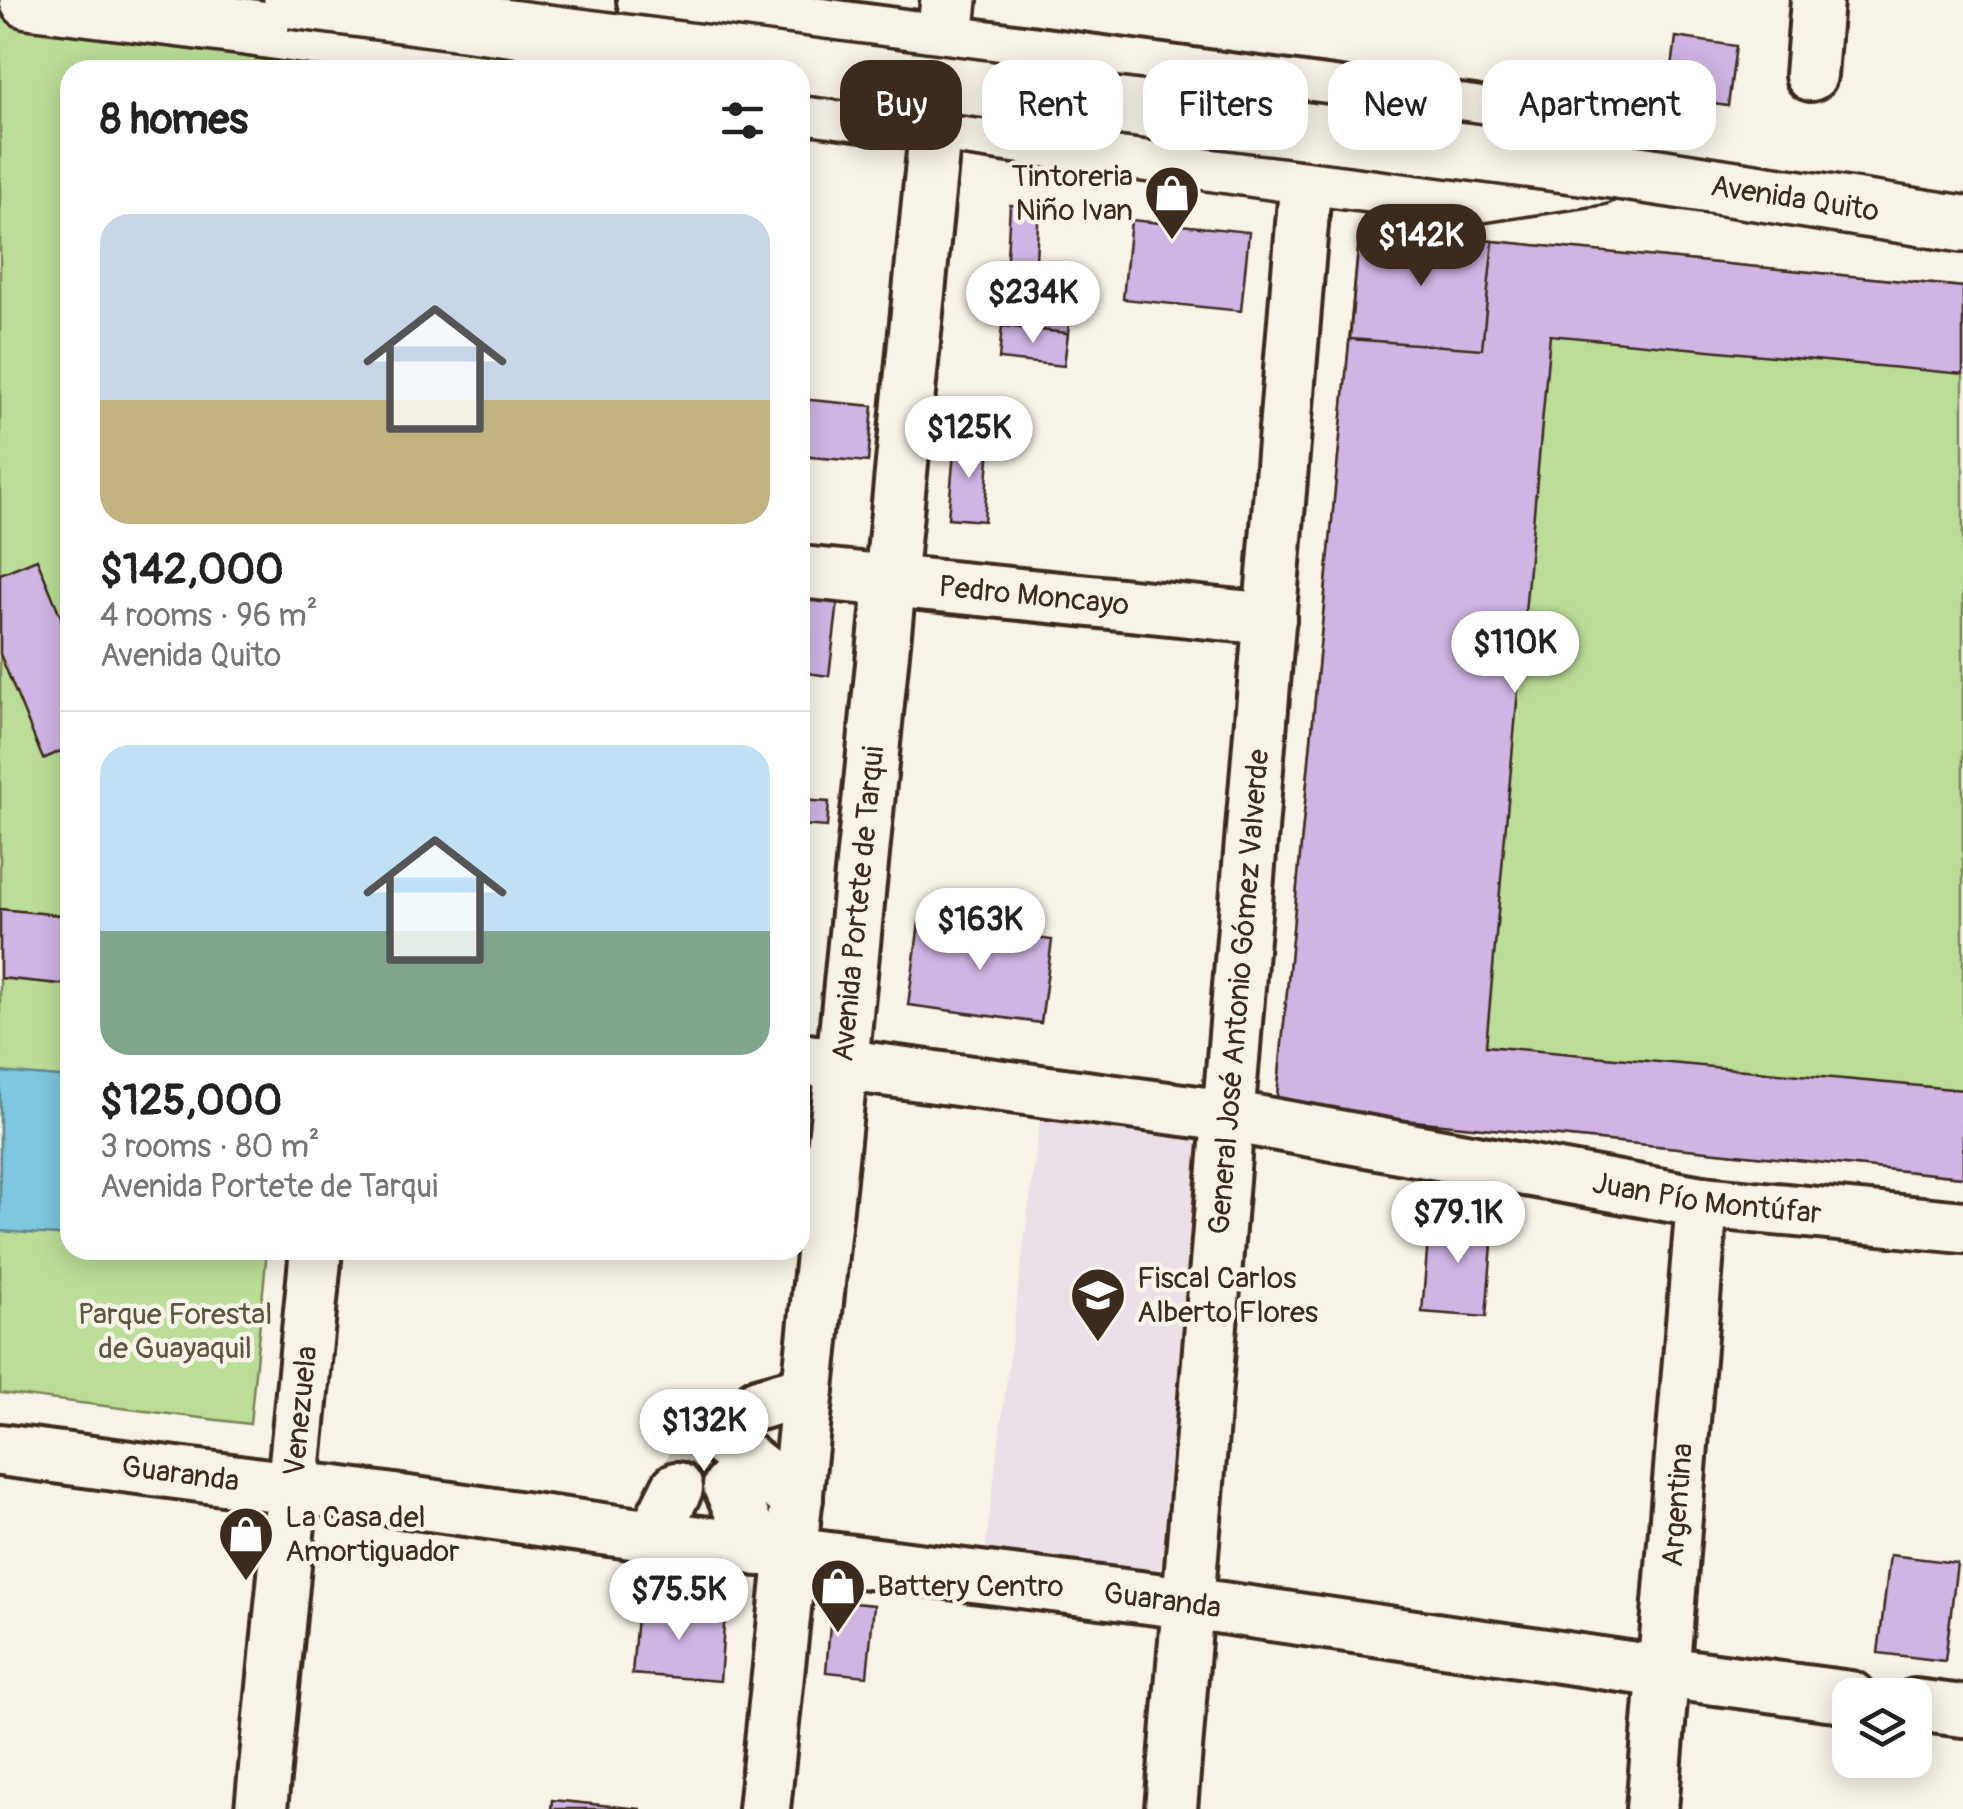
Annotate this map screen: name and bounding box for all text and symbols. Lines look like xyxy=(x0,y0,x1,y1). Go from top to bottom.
chip: Buy xyxy=(840,60,962,150)
chip: Rent xyxy=(982,60,1123,150)
chip: Filters xyxy=(1143,60,1308,150)
chip: New xyxy=(1328,60,1462,150)
chip: Apartment xyxy=(1482,60,1716,150)
icon: filters xyxy=(715,93,770,148)
text: 8 homes xyxy=(100,94,248,146)
place label: Tintoreria Niño Ivan xyxy=(1012,158,1133,229)
shop icon: Tintoreria Niño Ivan xyxy=(1142,163,1202,242)
street label: Avenida Quito xyxy=(1708,167,1882,230)
pin: $142K xyxy=(1351,204,1491,289)
text: $142K xyxy=(1378,216,1464,256)
pin: $234K xyxy=(963,261,1103,346)
text: $234K xyxy=(988,273,1078,313)
icon: home xyxy=(345,279,525,459)
pin: $125K xyxy=(899,396,1039,481)
text: $125K xyxy=(927,408,1011,448)
text: $142,000 xyxy=(100,544,284,596)
street label: Pedro Moncayo xyxy=(937,568,1131,624)
text: 4 rooms · 96 m² xyxy=(100,596,318,636)
pin: $110K xyxy=(1445,611,1585,696)
text: $110K xyxy=(1473,623,1557,663)
text: Avenida Quito xyxy=(100,636,281,676)
street label: Avenida Portete de Tarqui xyxy=(824,744,893,1063)
street label: General José Antonio Gómez Valverde xyxy=(1201,748,1278,1236)
icon: home xyxy=(345,810,525,990)
pin: $163K xyxy=(910,888,1050,973)
text: $163K xyxy=(937,900,1023,940)
text: $125,000 xyxy=(100,1075,282,1127)
text: 3 rooms · 80 m² xyxy=(100,1127,320,1167)
street label: Juan Pío Montúfar xyxy=(1589,1164,1823,1232)
text: Avenida Portete de Tarqui xyxy=(100,1167,438,1207)
pin: $79.1K xyxy=(1377,1181,1539,1266)
text: $79.1K xyxy=(1413,1193,1503,1233)
place label: Fiscal Carlos Alberto Flores xyxy=(1137,1260,1318,1331)
school or university icon: Fiscal Carlos Alberto Flores xyxy=(1068,1265,1128,1344)
park label: Parque Forestal de Guayaquil xyxy=(78,1296,272,1367)
street label: Venezuela xyxy=(276,1344,325,1478)
pin: $132K xyxy=(634,1389,774,1474)
text: $132K xyxy=(662,1401,746,1441)
street label: Argentina xyxy=(1654,1442,1701,1569)
street label: Guaranda xyxy=(119,1448,241,1500)
place label: La Casa del Amortiguador xyxy=(285,1499,460,1570)
shop icon: La Casa del Amortiguador xyxy=(216,1504,276,1583)
shop icon: Battery Centro xyxy=(808,1556,868,1635)
pin: $75.5K xyxy=(598,1558,760,1643)
place label: Battery Centro xyxy=(877,1568,1064,1605)
text: $75.5K xyxy=(631,1570,727,1610)
street label: Guaranda xyxy=(1101,1575,1224,1627)
map controls xyxy=(1832,1678,1932,1778)
button: layers xyxy=(1832,1678,1932,1778)

